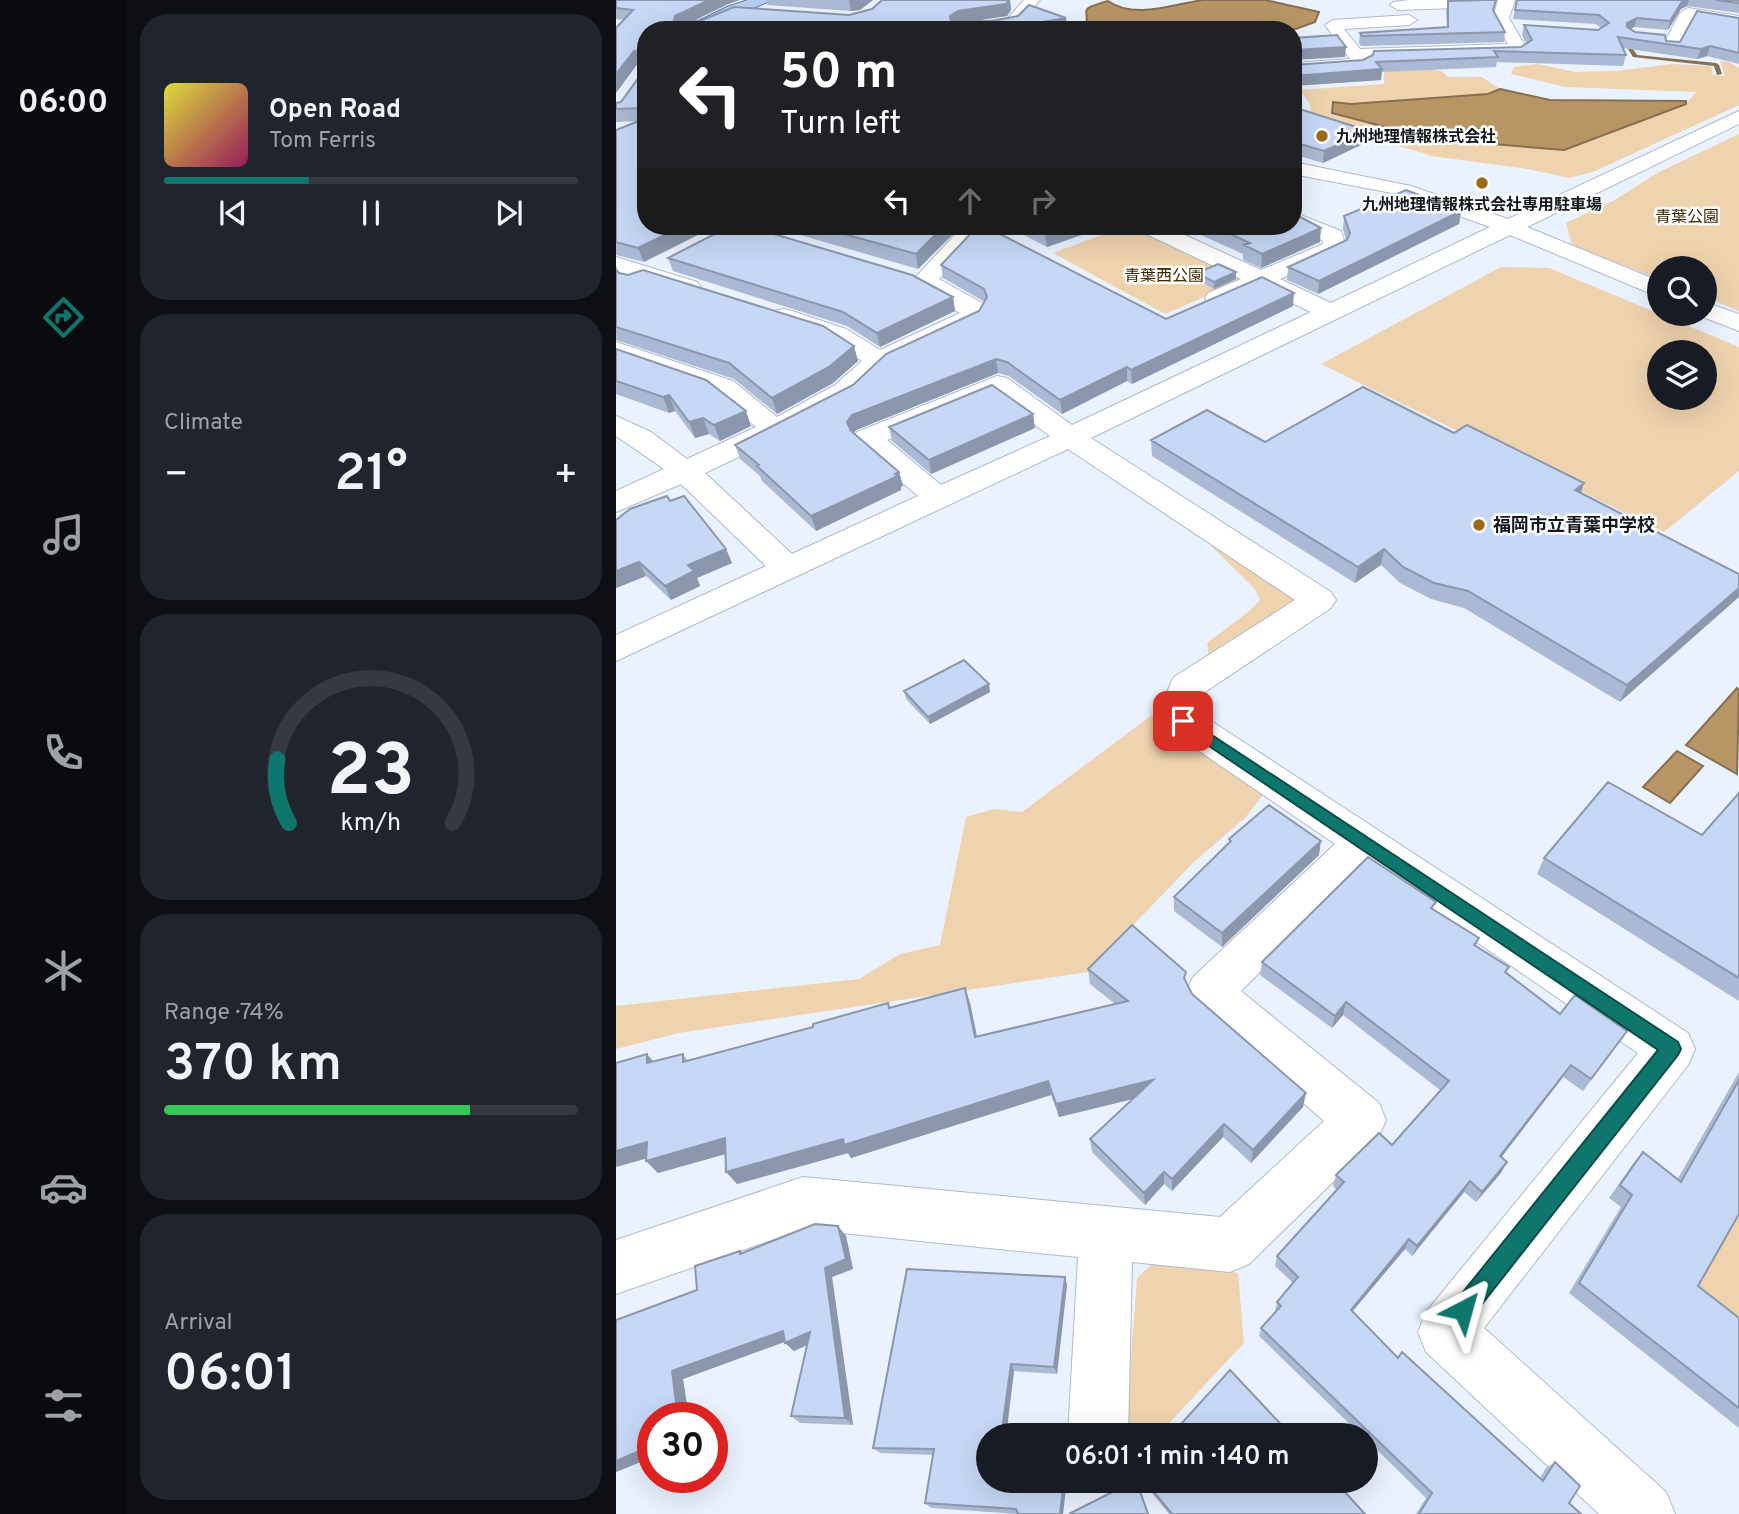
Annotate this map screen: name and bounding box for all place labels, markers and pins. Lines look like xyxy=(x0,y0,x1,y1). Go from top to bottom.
place label: 九州地理情報株式会社 xyxy=(1336,127,1496,148)
marker: 九州地理情報株式会社 xyxy=(1314,128,1330,144)
marker: 九州地理情報株式会社専用駐車場 xyxy=(1474,175,1490,191)
place label: 九州地理情報株式会社専用駐車場 xyxy=(1362,195,1602,216)
place label: 福岡市立青葉中学校 xyxy=(1493,515,1655,538)
marker: 福岡市立青葉中学校 xyxy=(1471,517,1487,533)
pin xyxy=(1153,691,1213,751)

